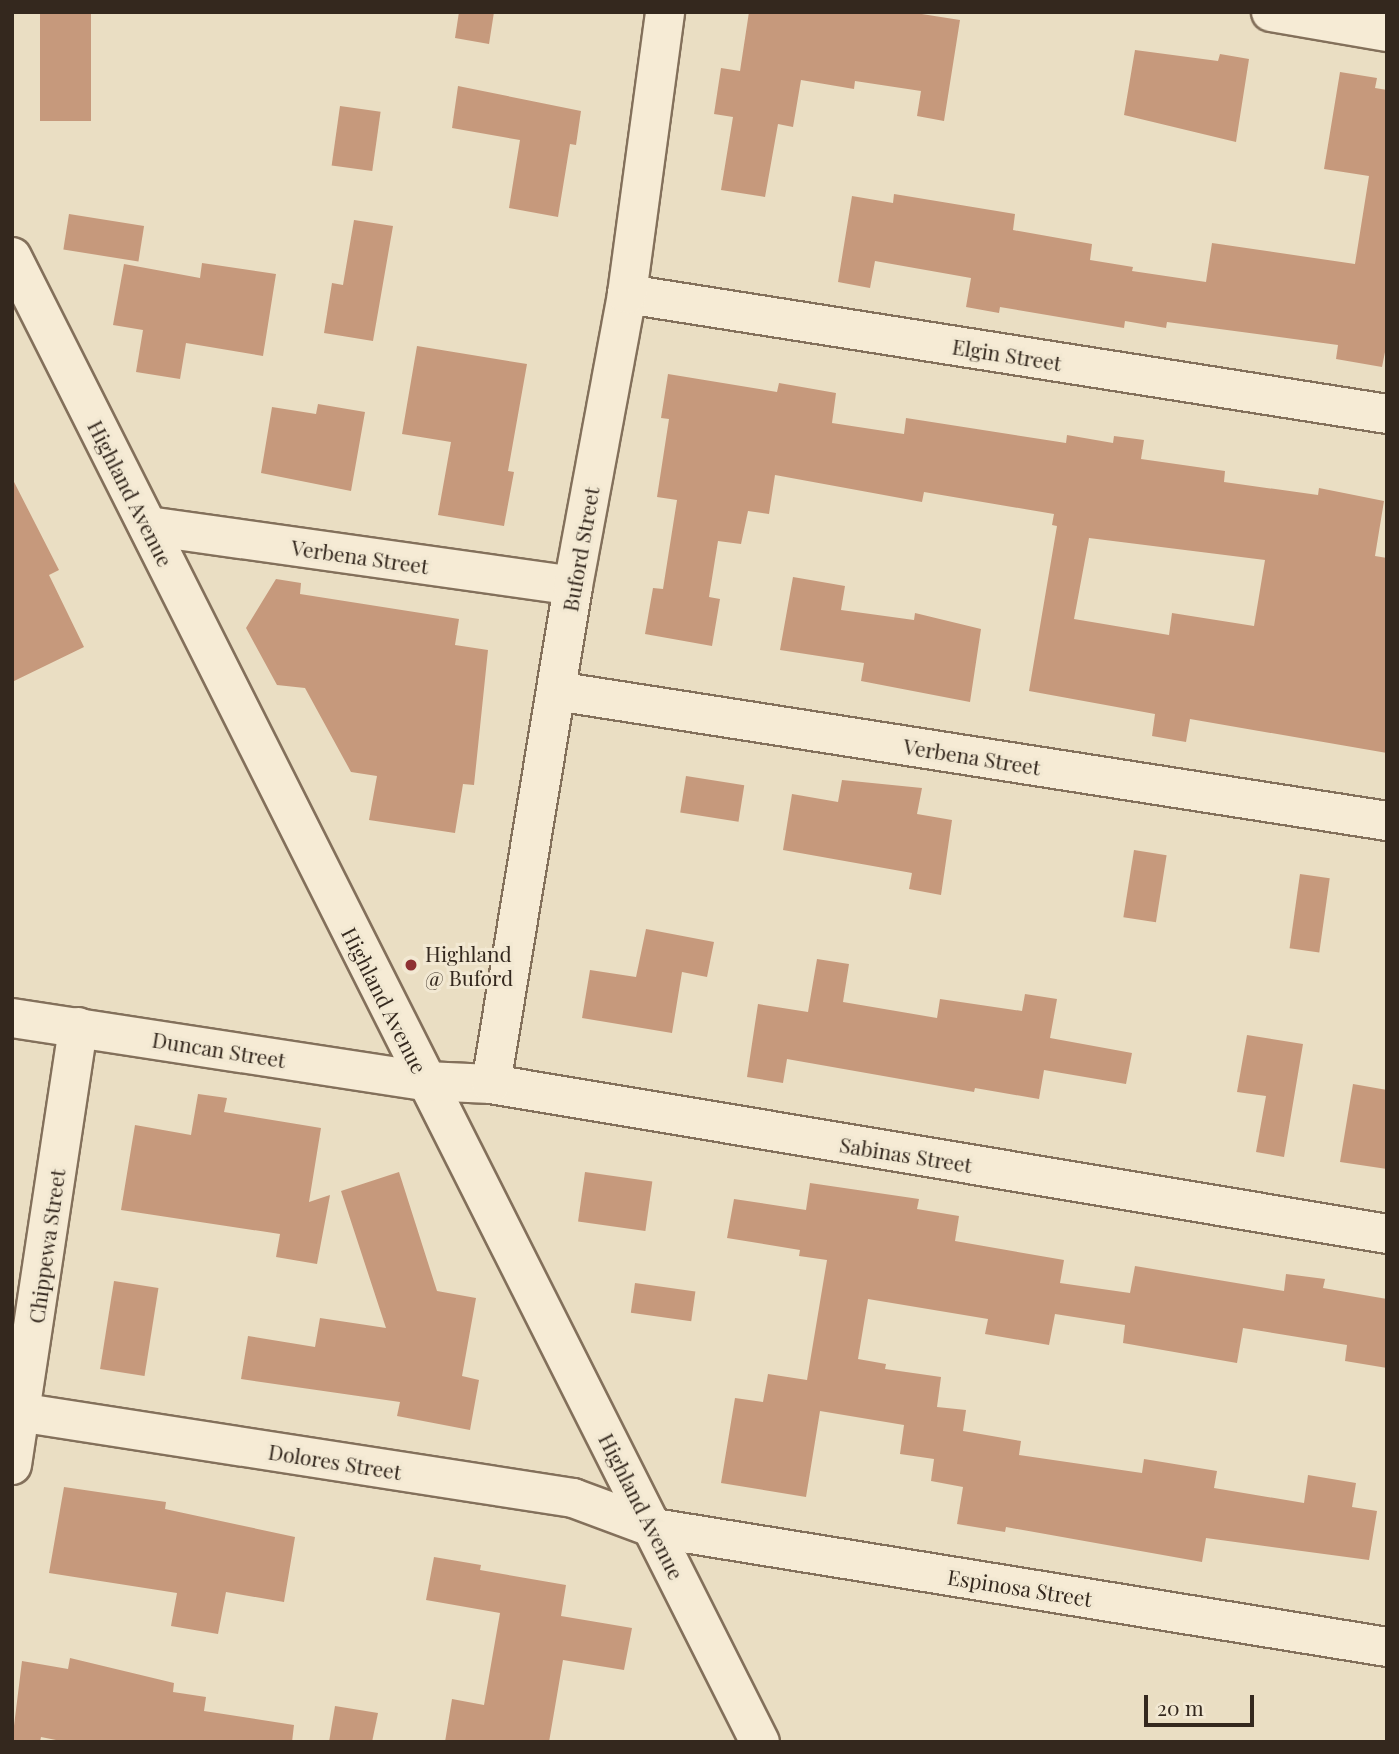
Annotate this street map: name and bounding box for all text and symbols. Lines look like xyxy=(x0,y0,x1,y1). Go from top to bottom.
street label: Elgin Street xyxy=(951,333,1063,375)
street label: Highland Avenue xyxy=(83,415,179,571)
street label: Buford Street xyxy=(557,485,603,613)
street label: Verbena Street xyxy=(290,534,430,578)
street label: Verbena Street xyxy=(902,733,1042,779)
street label: Highland Avenue xyxy=(337,922,433,1078)
place label: Highland @ Buford xyxy=(425,940,513,990)
marker: Highland @ Buford xyxy=(403,957,419,973)
street label: Duncan Street xyxy=(150,1026,288,1072)
street label: Sabinas Street xyxy=(838,1131,974,1177)
street label: Chippewa Street xyxy=(23,1167,69,1325)
street label: Highland Avenue xyxy=(594,1428,690,1584)
street label: Dolores Street xyxy=(267,1438,403,1484)
street label: Espinosa Street xyxy=(946,1563,1094,1611)
scale bar xyxy=(1147,1680,1257,1724)
text: 20 m xyxy=(1157,1693,1204,1721)

